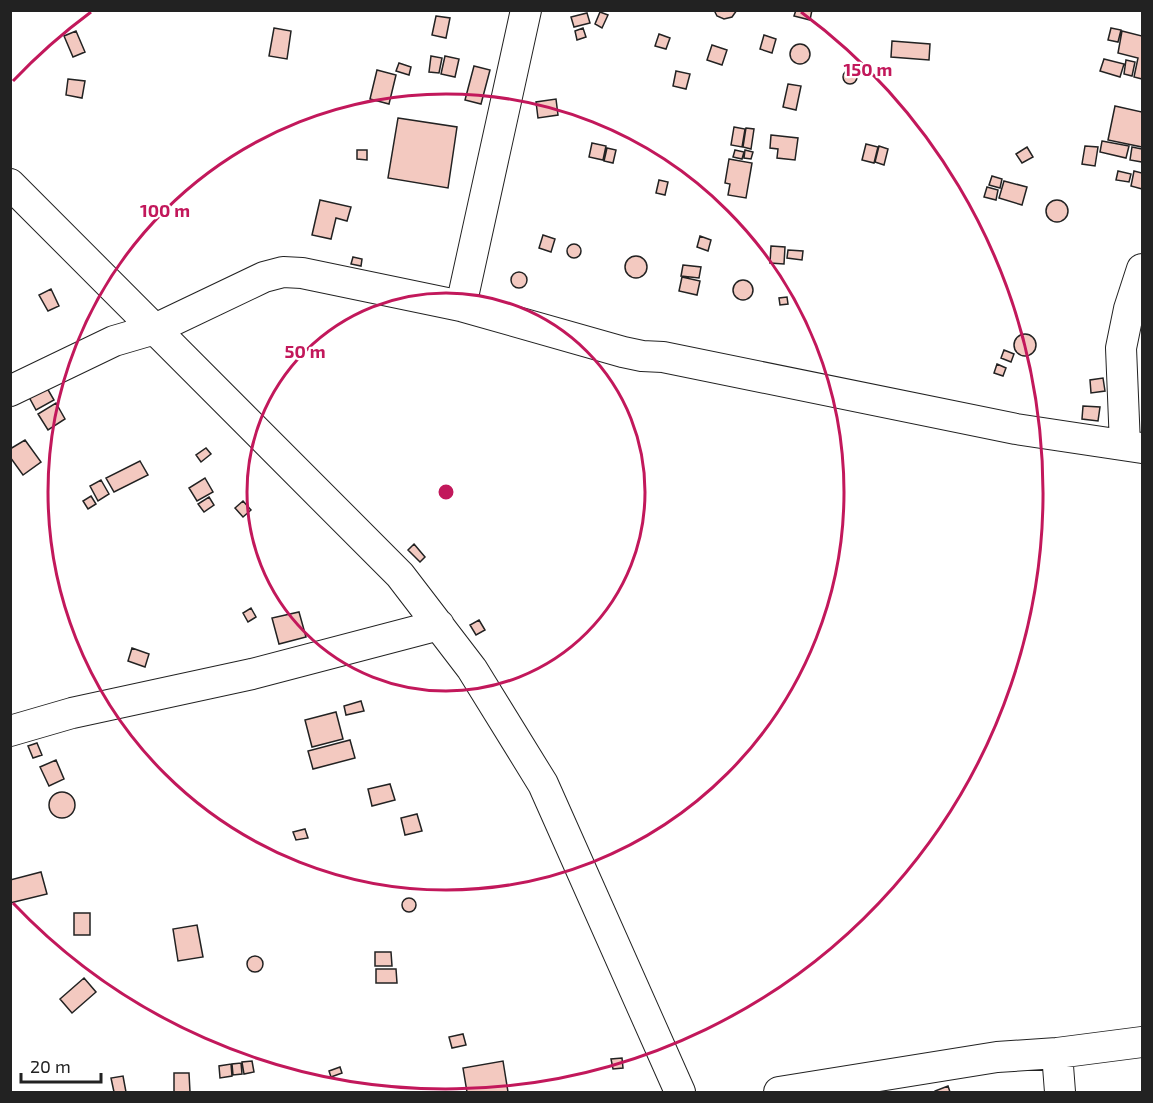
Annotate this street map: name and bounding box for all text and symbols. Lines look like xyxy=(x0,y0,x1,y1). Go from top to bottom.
text: 150 m xyxy=(844,58,892,80)
text: 100 m xyxy=(140,199,190,221)
text: 50 m xyxy=(284,340,326,362)
centre of rings xyxy=(436,482,456,502)
scale bar xyxy=(21,1046,100,1084)
text: 20 m xyxy=(30,1055,71,1077)

